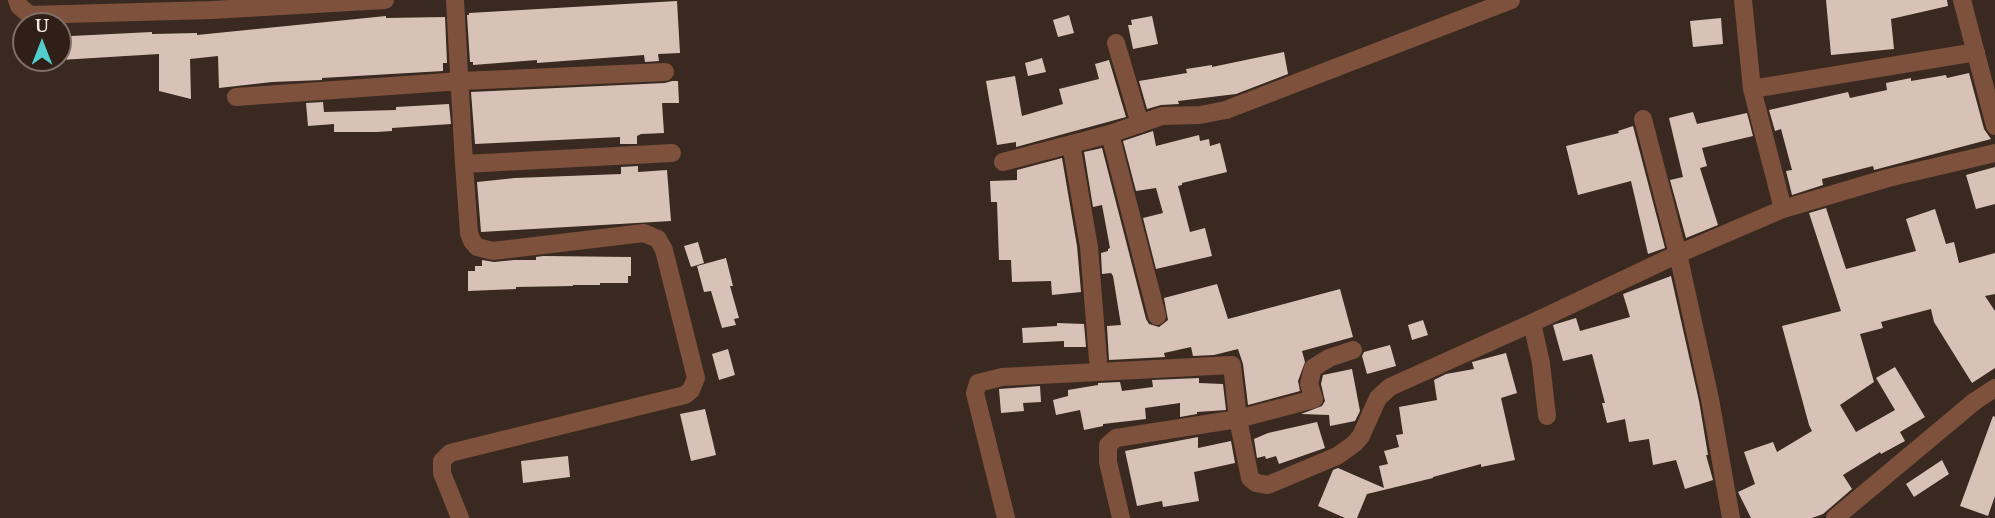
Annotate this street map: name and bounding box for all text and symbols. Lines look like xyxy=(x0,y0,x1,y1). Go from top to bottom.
north arrow xyxy=(12,12,72,72)
text: U xyxy=(35,16,49,36)

